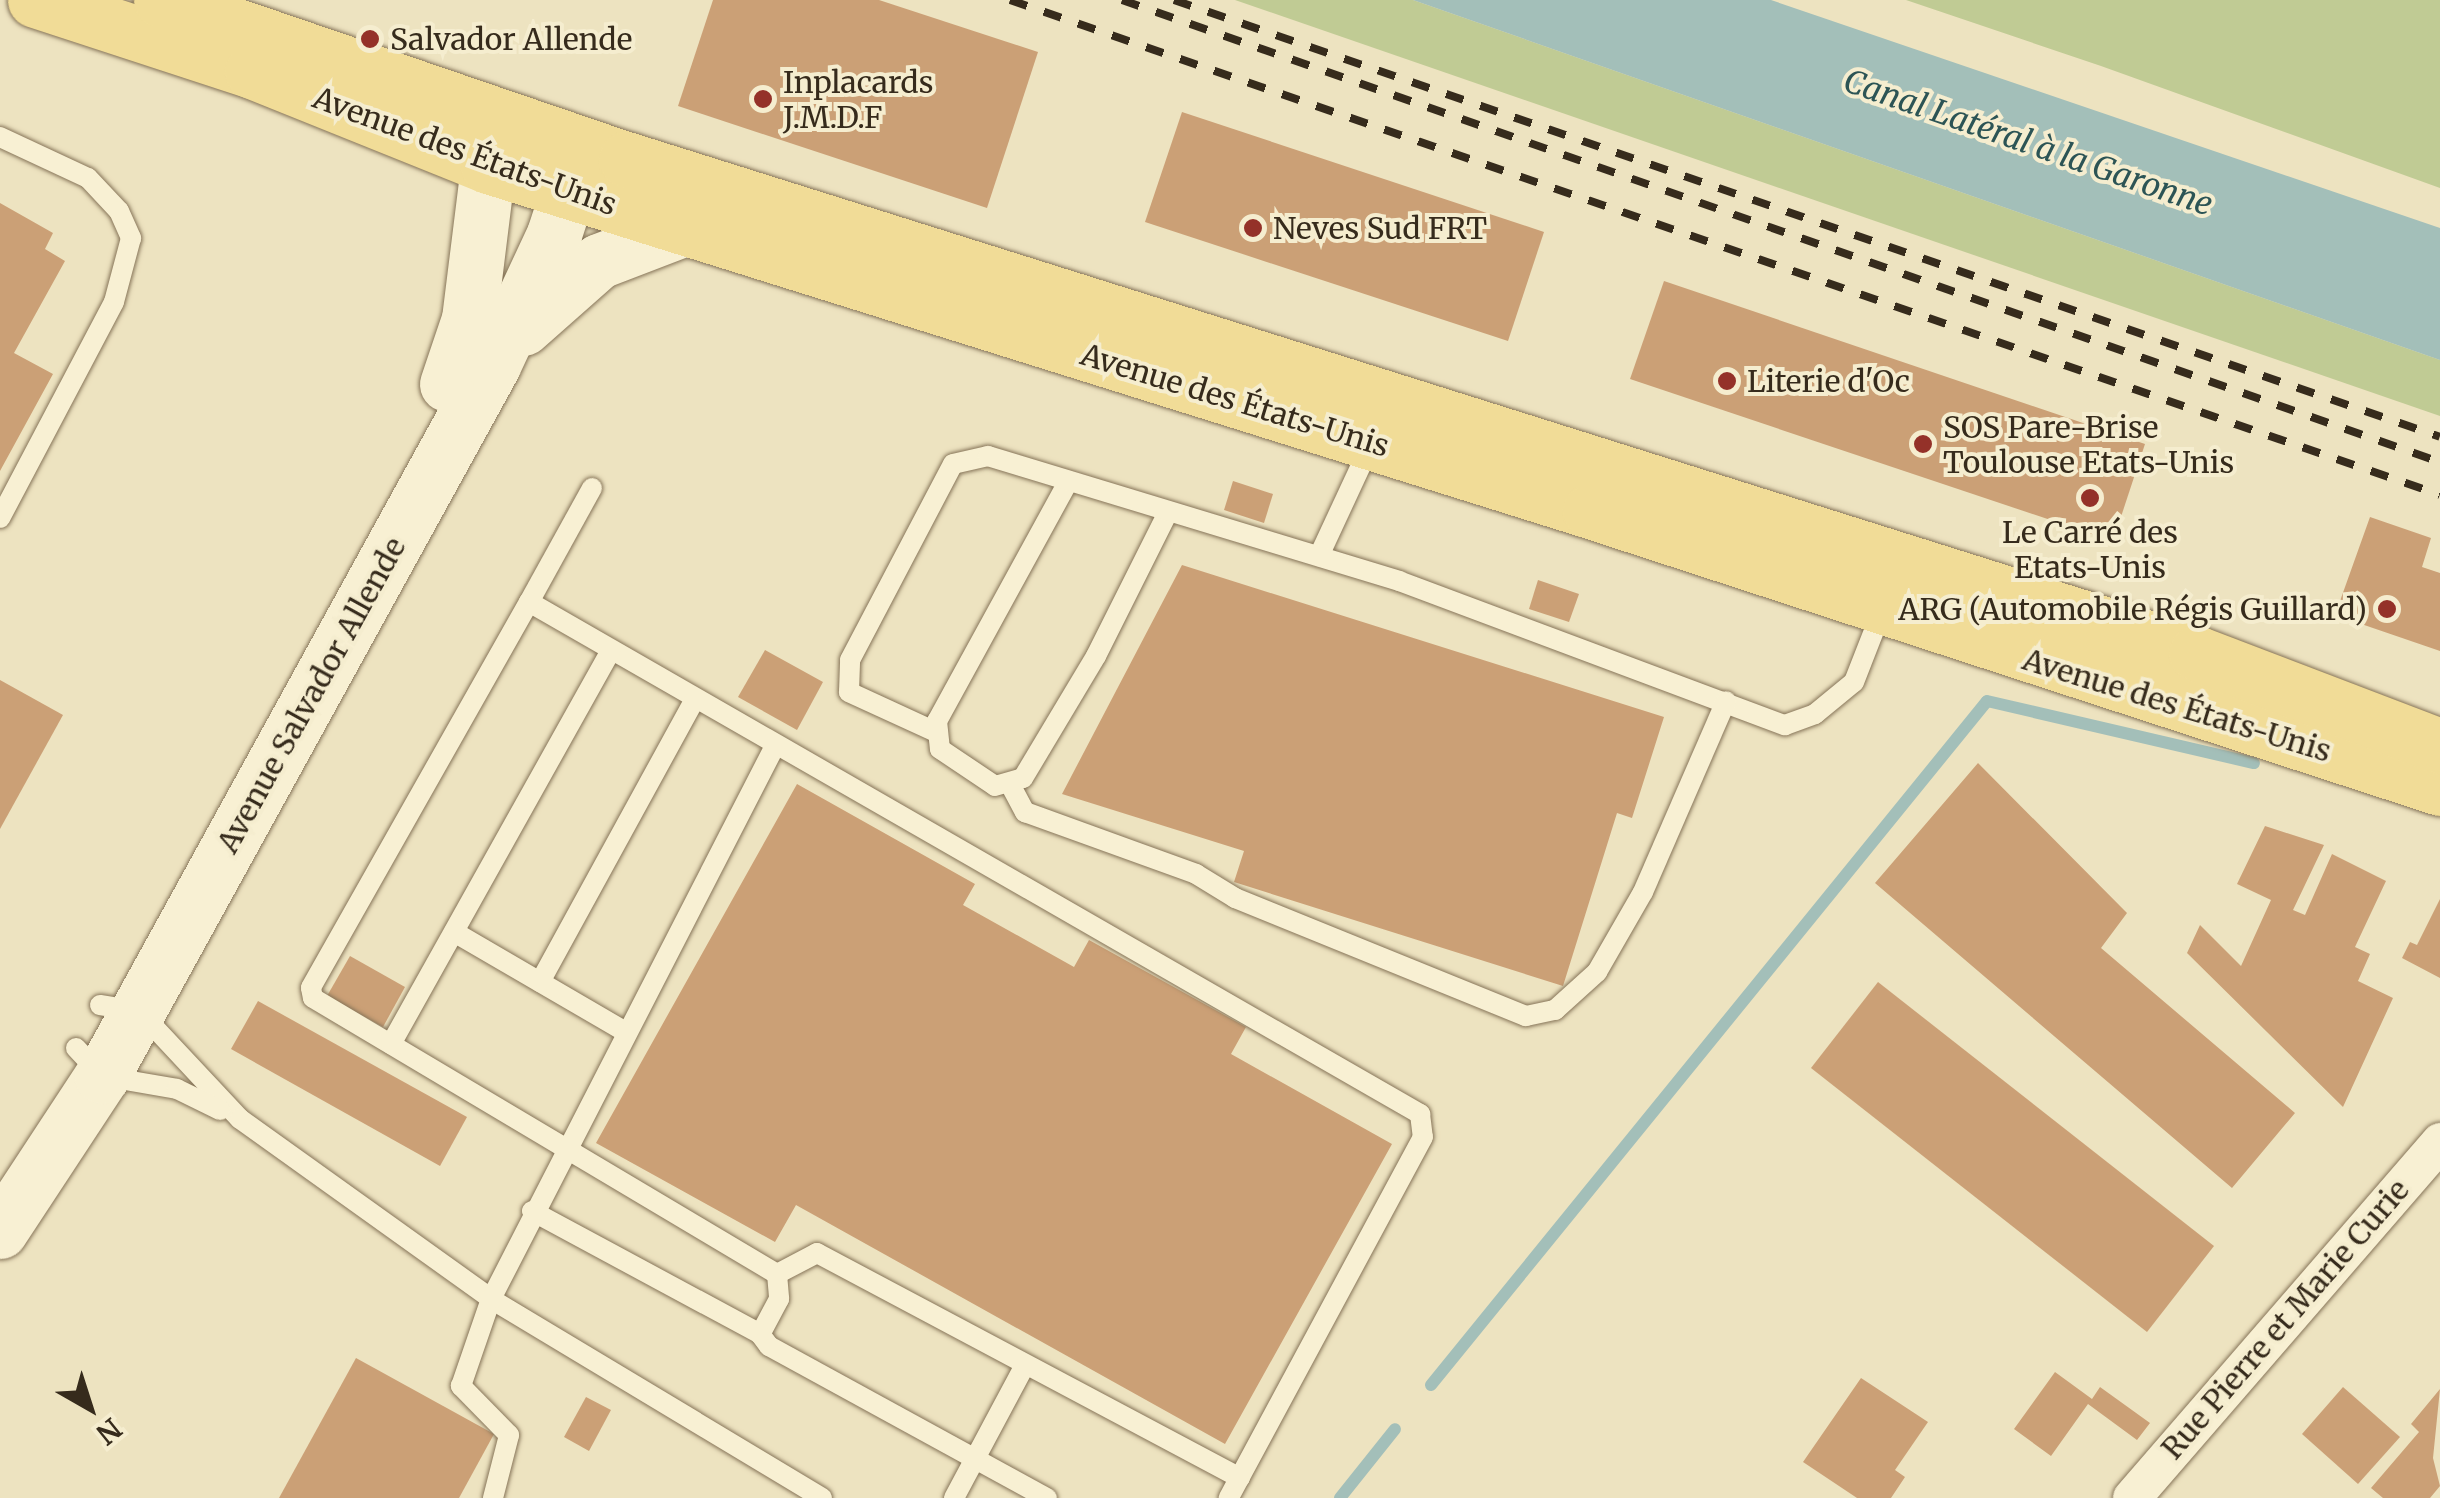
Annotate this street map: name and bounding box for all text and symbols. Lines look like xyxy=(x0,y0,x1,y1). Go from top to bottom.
place label: Salvador Allende xyxy=(390,21,632,57)
marker: Salvador Allende xyxy=(359,28,381,50)
water label: Canal Latéral à la Garonne xyxy=(1839,62,2217,224)
place label: Inplacards J.M.D.F xyxy=(783,64,933,134)
street label: Avenue des États-Unis xyxy=(308,79,622,223)
marker: Inplacards J.M.D.F xyxy=(752,88,774,110)
place label: Neves Sud FRT xyxy=(1273,210,1487,246)
marker: Neves Sud FRT xyxy=(1242,217,1264,239)
street label: Avenue des États-Unis xyxy=(1077,336,1393,464)
place label: Literie d'Oc xyxy=(1747,363,1910,399)
marker: Literie d'Oc xyxy=(1716,370,1738,392)
place label: SOS Pare-Brise Toulouse Etats-Unis xyxy=(1943,409,2234,480)
marker: SOS Pare-Brise Toulouse Etats-Unis xyxy=(1912,433,1934,455)
marker: Le Carré des Etats-Unis xyxy=(2079,487,2101,509)
place label: Le Carré des Etats-Unis xyxy=(2002,514,2178,584)
street label: Avenue Salvador Allende xyxy=(209,531,413,859)
place label: ARG (Automobile Régis Guillard) xyxy=(1898,591,2367,627)
marker: ARG (Automobile Régis Guillard) xyxy=(2376,598,2398,620)
street label: Avenue des États-Unis xyxy=(2019,641,2335,769)
street label: Rue Pierre et Marie Curie xyxy=(2154,1172,2416,1466)
north arrow xyxy=(40,1358,140,1458)
text: N xyxy=(89,1410,129,1452)

